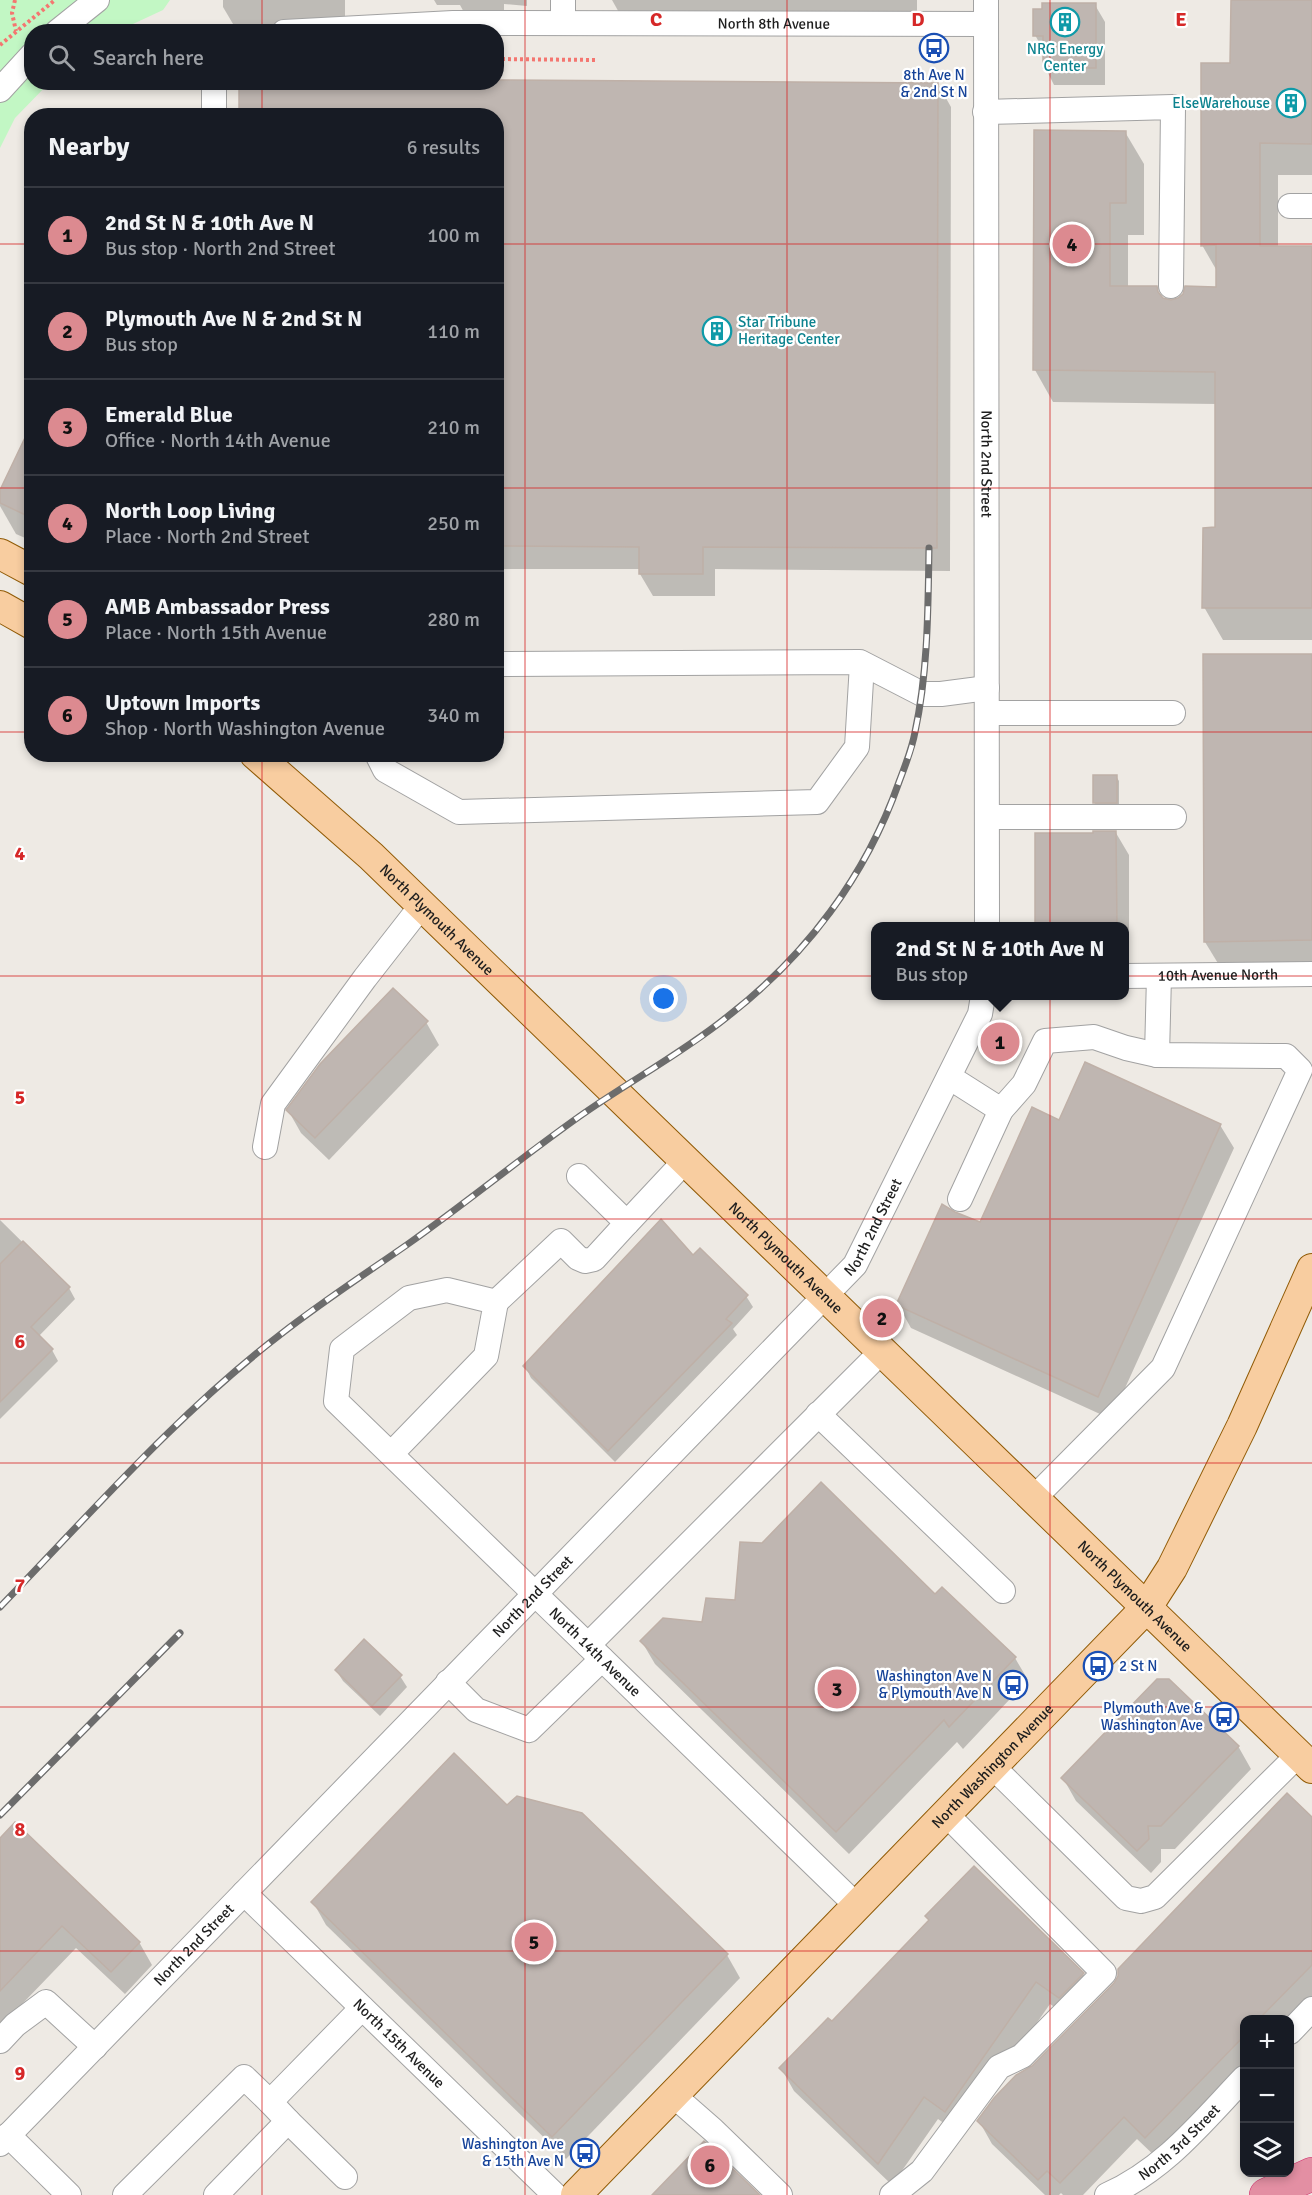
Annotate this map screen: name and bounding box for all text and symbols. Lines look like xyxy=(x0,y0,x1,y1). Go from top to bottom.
building icon: NRG Energy Center xyxy=(1049,6,1081,38)
text: C xyxy=(650,7,662,32)
text: D xyxy=(911,7,925,32)
text: E xyxy=(1175,7,1187,32)
street label: North 8th Avenue xyxy=(718,14,830,33)
search box xyxy=(24,24,504,90)
bus stop icon: 8th Ave N & 2nd St N xyxy=(918,32,950,64)
place label: NRG Energy Center xyxy=(1027,40,1103,75)
icon: search xyxy=(45,41,78,74)
text: Search here xyxy=(93,44,204,71)
place label: 8th Ave N & 2nd St N xyxy=(900,66,968,101)
building icon: ElseWarehouse xyxy=(1275,87,1307,119)
place label: ElseWarehouse xyxy=(1172,94,1270,112)
text: Nearby xyxy=(48,131,129,163)
text: 6 results xyxy=(407,135,480,160)
text: 2nd St N & 10th Ave N xyxy=(105,209,314,236)
pin: 4 xyxy=(1052,222,1092,266)
text: 1 xyxy=(62,223,73,248)
text: 100 m xyxy=(427,223,480,248)
text: Bus stop · North 2nd Street xyxy=(105,236,336,261)
text: Plymouth Ave N & 2nd St N xyxy=(105,305,362,332)
place label: Star Tribune Heritage Center xyxy=(738,313,840,348)
building icon: Star Tribune Heritage Center xyxy=(701,315,733,347)
text: 2 xyxy=(62,319,73,344)
text: 110 m xyxy=(427,319,480,344)
text: Bus stop xyxy=(105,332,178,357)
text: Emerald Blue xyxy=(105,401,233,428)
street label: North 2nd Street xyxy=(977,410,996,518)
text: 3 xyxy=(62,415,73,440)
text: 210 m xyxy=(427,415,480,440)
text: Office · North 14th Avenue xyxy=(105,428,331,453)
text: North Loop Living xyxy=(105,497,275,524)
text: 4 xyxy=(62,511,73,536)
text: 250 m xyxy=(427,511,480,536)
text: Place · North 2nd Street xyxy=(105,524,309,549)
text: AMB Ambassador Press xyxy=(105,593,330,620)
text: 5 xyxy=(62,607,73,632)
text: 280 m xyxy=(427,607,480,632)
text: Place · North 15th Avenue xyxy=(105,620,327,645)
text: Uptown Imports xyxy=(105,689,260,716)
text: 6 xyxy=(62,703,73,728)
text: 340 m xyxy=(427,703,480,728)
text: Shop · North Washington Avenue xyxy=(105,716,385,741)
text: 4 xyxy=(15,841,26,866)
street label: North Plymouth Avenue xyxy=(376,860,498,979)
popup xyxy=(871,922,1129,1000)
text: 2nd St N & 10th Ave N xyxy=(895,935,1105,962)
text: Bus stop xyxy=(895,962,968,987)
street label: 10th Avenue North xyxy=(1158,965,1278,985)
your location xyxy=(649,984,678,1013)
pin: 1 xyxy=(980,1020,1020,1064)
text: 5 xyxy=(15,1085,25,1110)
street label: North 2nd Street xyxy=(840,1176,906,1280)
street label: North Plymouth Avenue xyxy=(725,1199,847,1317)
pin: 2 xyxy=(862,1296,902,1340)
text: 6 xyxy=(15,1329,26,1354)
street label: North Plymouth Avenue xyxy=(1074,1537,1196,1656)
street label: North 2nd Street xyxy=(489,1552,577,1641)
text: 7 xyxy=(15,1573,26,1598)
street label: North 14th Avenue xyxy=(546,1604,645,1700)
bus stop icon: 2 St N xyxy=(1082,1650,1114,1682)
place label: 2 St N xyxy=(1119,1657,1157,1675)
pin: 3 xyxy=(818,1666,856,1712)
place label: Washington Ave N & Plymouth Ave N xyxy=(876,1667,992,1702)
bus stop icon: Washington Ave N & Plymouth Ave N xyxy=(997,1669,1029,1701)
place label: Plymouth Ave & Washington Ave xyxy=(1101,1699,1204,1734)
street label: North Washington Avenue xyxy=(928,1700,1057,1832)
bus stop icon: Plymouth Ave & Washington Ave xyxy=(1208,1701,1240,1733)
text: 8 xyxy=(15,1817,26,1842)
street label: North 2nd Street xyxy=(150,1900,238,1989)
pin: 5 xyxy=(514,1920,554,1964)
street label: North 15th Avenue xyxy=(349,1995,448,2092)
map controls xyxy=(1240,2015,1294,2177)
button: + xyxy=(1240,2015,1294,2069)
text: 9 xyxy=(15,2061,26,2086)
button: − xyxy=(1240,2069,1294,2123)
street label: North 3rd Street xyxy=(1135,2101,1224,2184)
button: layers xyxy=(1240,2123,1294,2177)
place label: Washington Ave & 15th Ave N xyxy=(462,2135,564,2170)
bus stop icon: Washington Ave & 15th Ave N xyxy=(569,2137,601,2169)
pin: 6 xyxy=(690,2142,730,2188)

